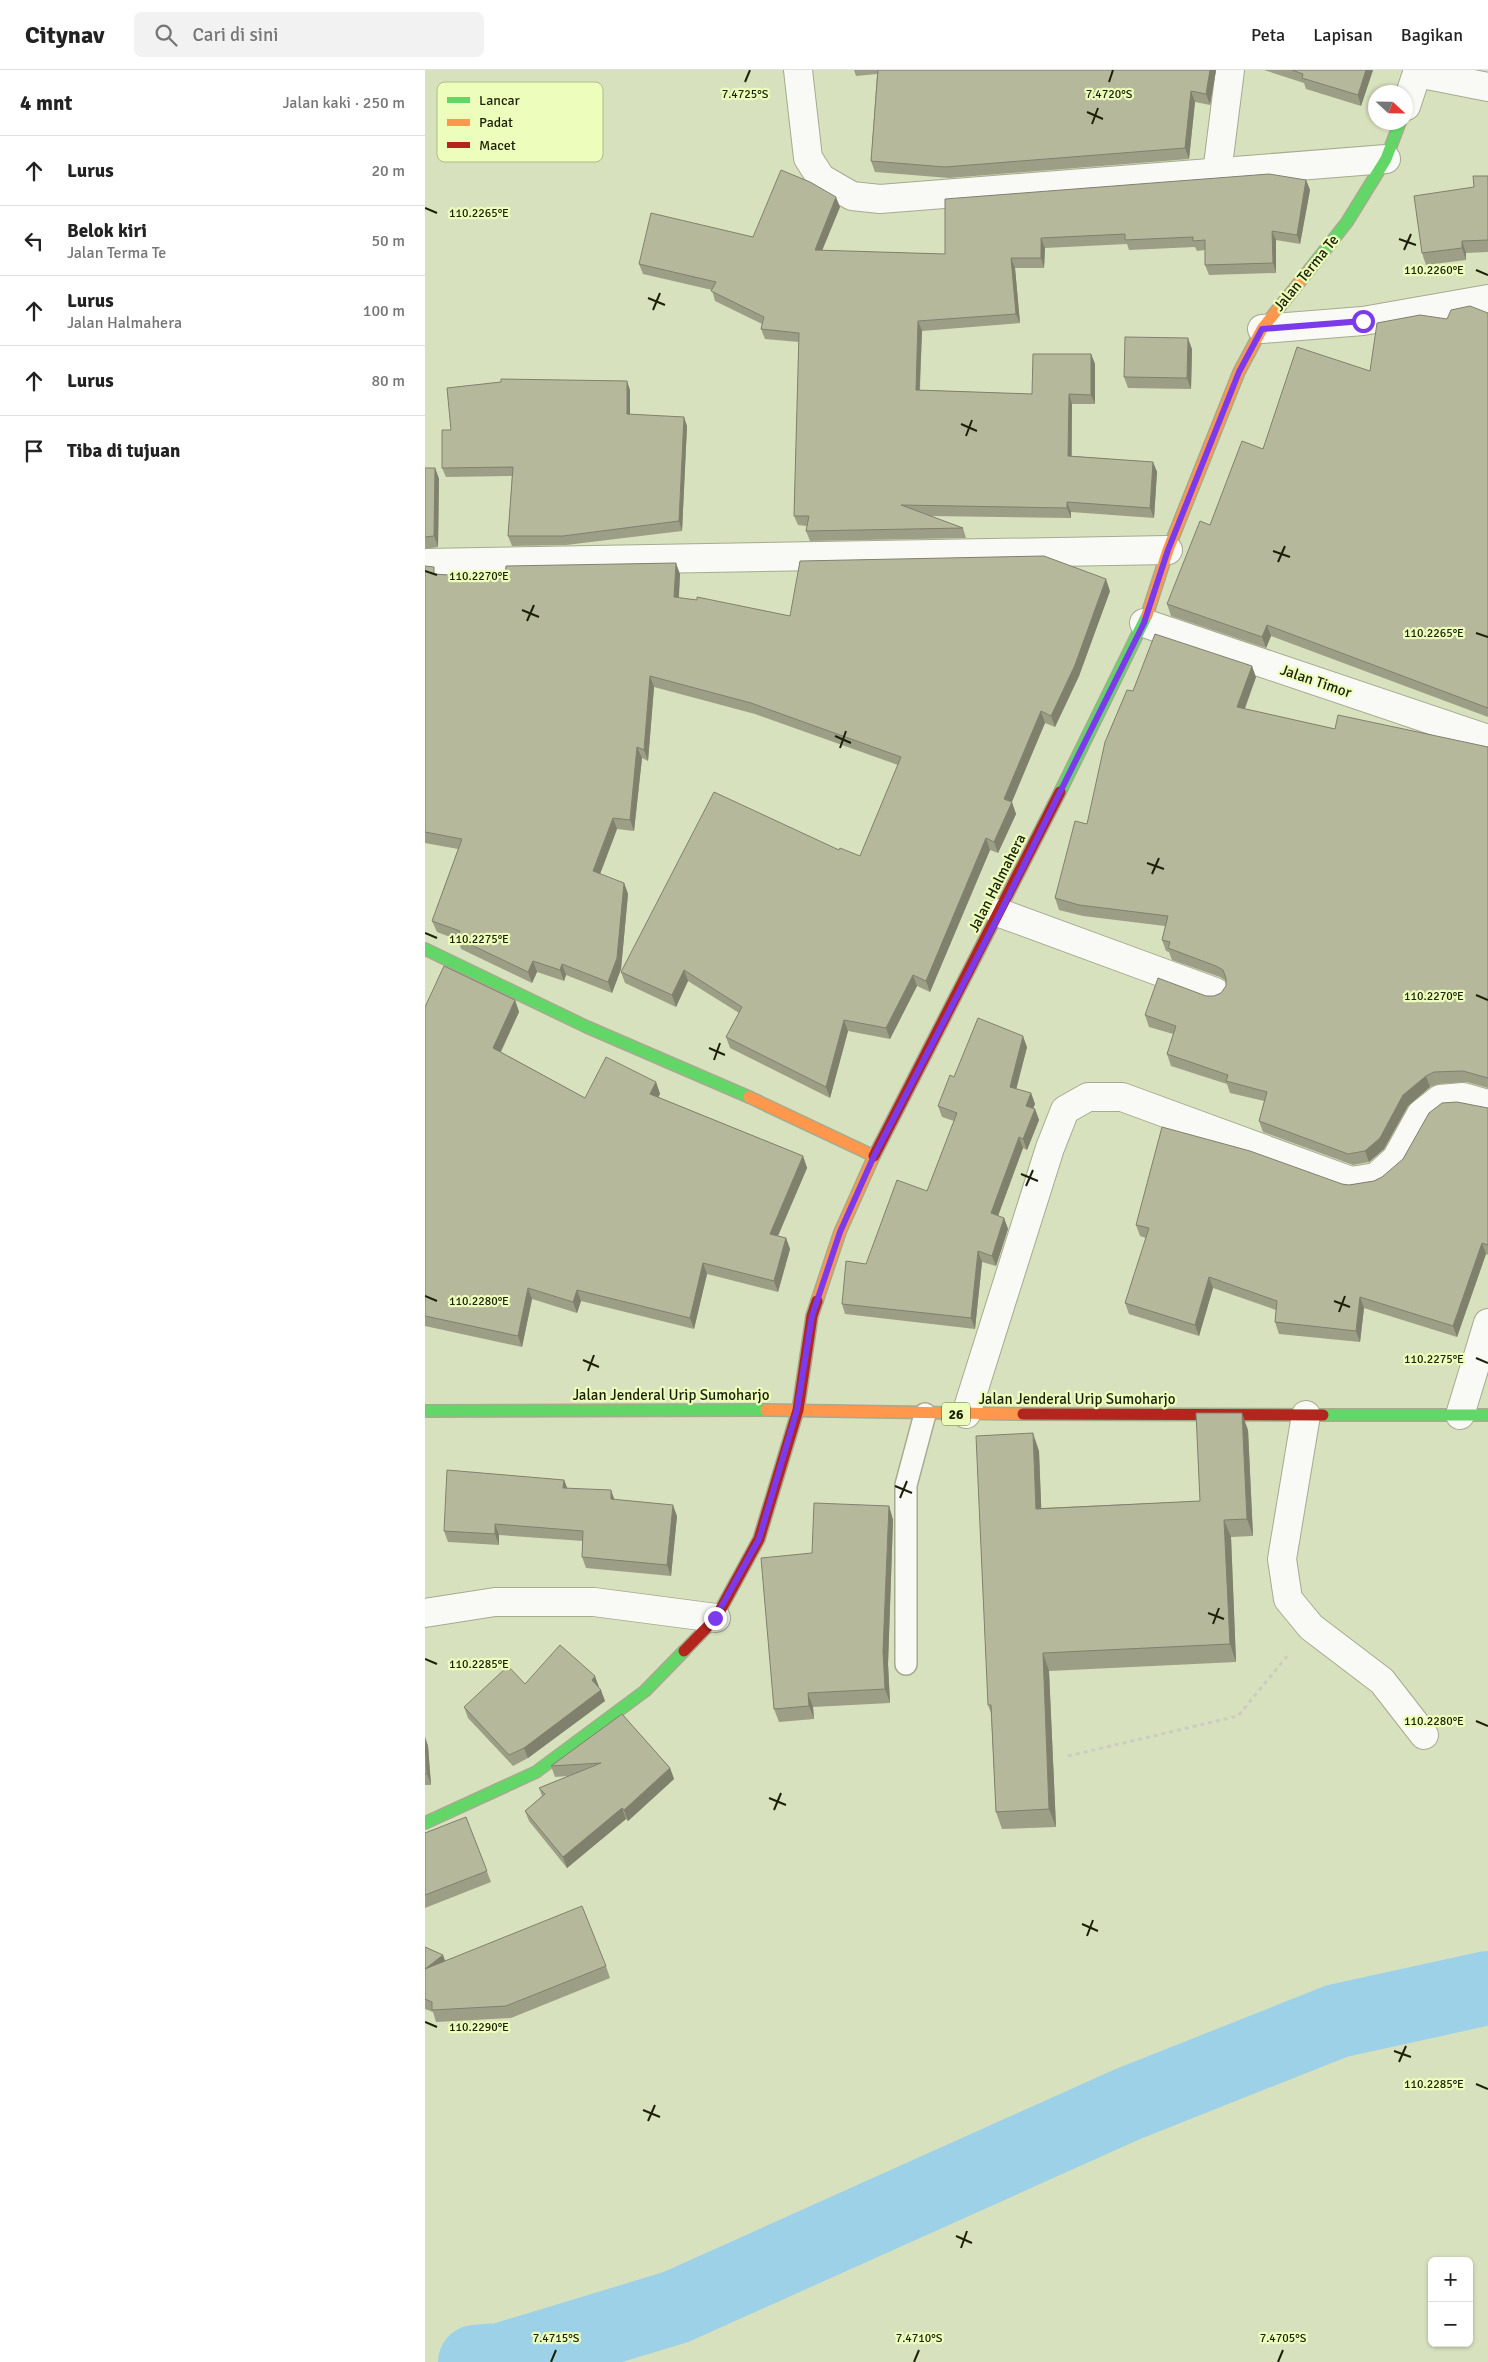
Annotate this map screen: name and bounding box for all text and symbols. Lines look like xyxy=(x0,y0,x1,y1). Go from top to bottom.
search box xyxy=(134,12,484,57)
text: Citynav xyxy=(25,20,104,50)
icon: search xyxy=(152,21,180,49)
text: Cari di sini xyxy=(192,23,278,47)
text: Peta xyxy=(1251,24,1285,46)
text: Lapisan xyxy=(1313,24,1373,46)
text: Bagikan xyxy=(1401,24,1463,46)
legend xyxy=(437,82,603,162)
north arrow xyxy=(1368,85,1413,130)
text: 7.4725°S xyxy=(722,87,769,102)
text: 7.4720°S xyxy=(1086,87,1133,102)
text: 4 mnt xyxy=(20,90,72,116)
text: Lancar xyxy=(479,92,521,109)
text: Jalan kaki · 250 m xyxy=(283,93,405,113)
text: Padat xyxy=(479,114,513,131)
text: Macet xyxy=(479,137,516,154)
icon: ahead xyxy=(20,157,48,185)
text: Lurus xyxy=(67,159,114,183)
text: 20 m xyxy=(371,161,405,181)
text: 110.2265°E xyxy=(449,206,509,221)
text: Belok kiri xyxy=(67,219,147,243)
icon: left xyxy=(20,227,48,255)
text: 50 m xyxy=(371,231,405,251)
street label: Jalan Terma Te xyxy=(1270,231,1342,315)
text: Jalan Terma Te xyxy=(67,243,166,263)
text: 110.2260°E xyxy=(1404,263,1464,278)
text: Lurus xyxy=(67,289,114,313)
icon: ahead xyxy=(20,297,48,325)
text: 100 m xyxy=(363,301,405,321)
route start xyxy=(1352,310,1375,333)
text: Jalan Halmahera xyxy=(67,313,182,333)
icon: ahead xyxy=(20,367,48,395)
text: Lurus xyxy=(67,369,114,393)
text: 80 m xyxy=(371,371,405,391)
icon: arrive xyxy=(20,437,48,465)
text: Tiba di tujuan xyxy=(67,439,180,463)
text: 110.2270°E xyxy=(449,569,509,584)
text: 110.2265°E xyxy=(1404,626,1464,641)
street label: Jalan Timor xyxy=(1278,660,1354,702)
street label: Jalan Halmahera xyxy=(965,831,1029,935)
text: 110.2275°E xyxy=(449,932,509,947)
text: 110.2270°E xyxy=(1404,989,1464,1004)
text: 110.2280°E xyxy=(449,1294,509,1309)
text: 110.2275°E xyxy=(1404,1352,1464,1367)
street label: Jalan Jenderal Urip Sumoharjo xyxy=(573,1386,770,1404)
street label: Jalan Jenderal Urip Sumoharjo xyxy=(979,1390,1176,1408)
road number: 26 xyxy=(942,1402,970,1426)
route end xyxy=(704,1607,727,1630)
text: 110.2285°E xyxy=(449,1657,509,1672)
text: 110.2280°E xyxy=(1404,1714,1464,1729)
text: 110.2290°E xyxy=(449,2020,509,2035)
text: 110.2285°E xyxy=(1404,2077,1464,2092)
map controls xyxy=(1428,2257,1473,2347)
button: + xyxy=(1428,2257,1473,2302)
button: − xyxy=(1428,2302,1473,2347)
text: 7.4715°S xyxy=(533,2331,580,2346)
text: 7.4710°S xyxy=(896,2331,943,2346)
text: 7.4705°S xyxy=(1260,2331,1307,2346)

